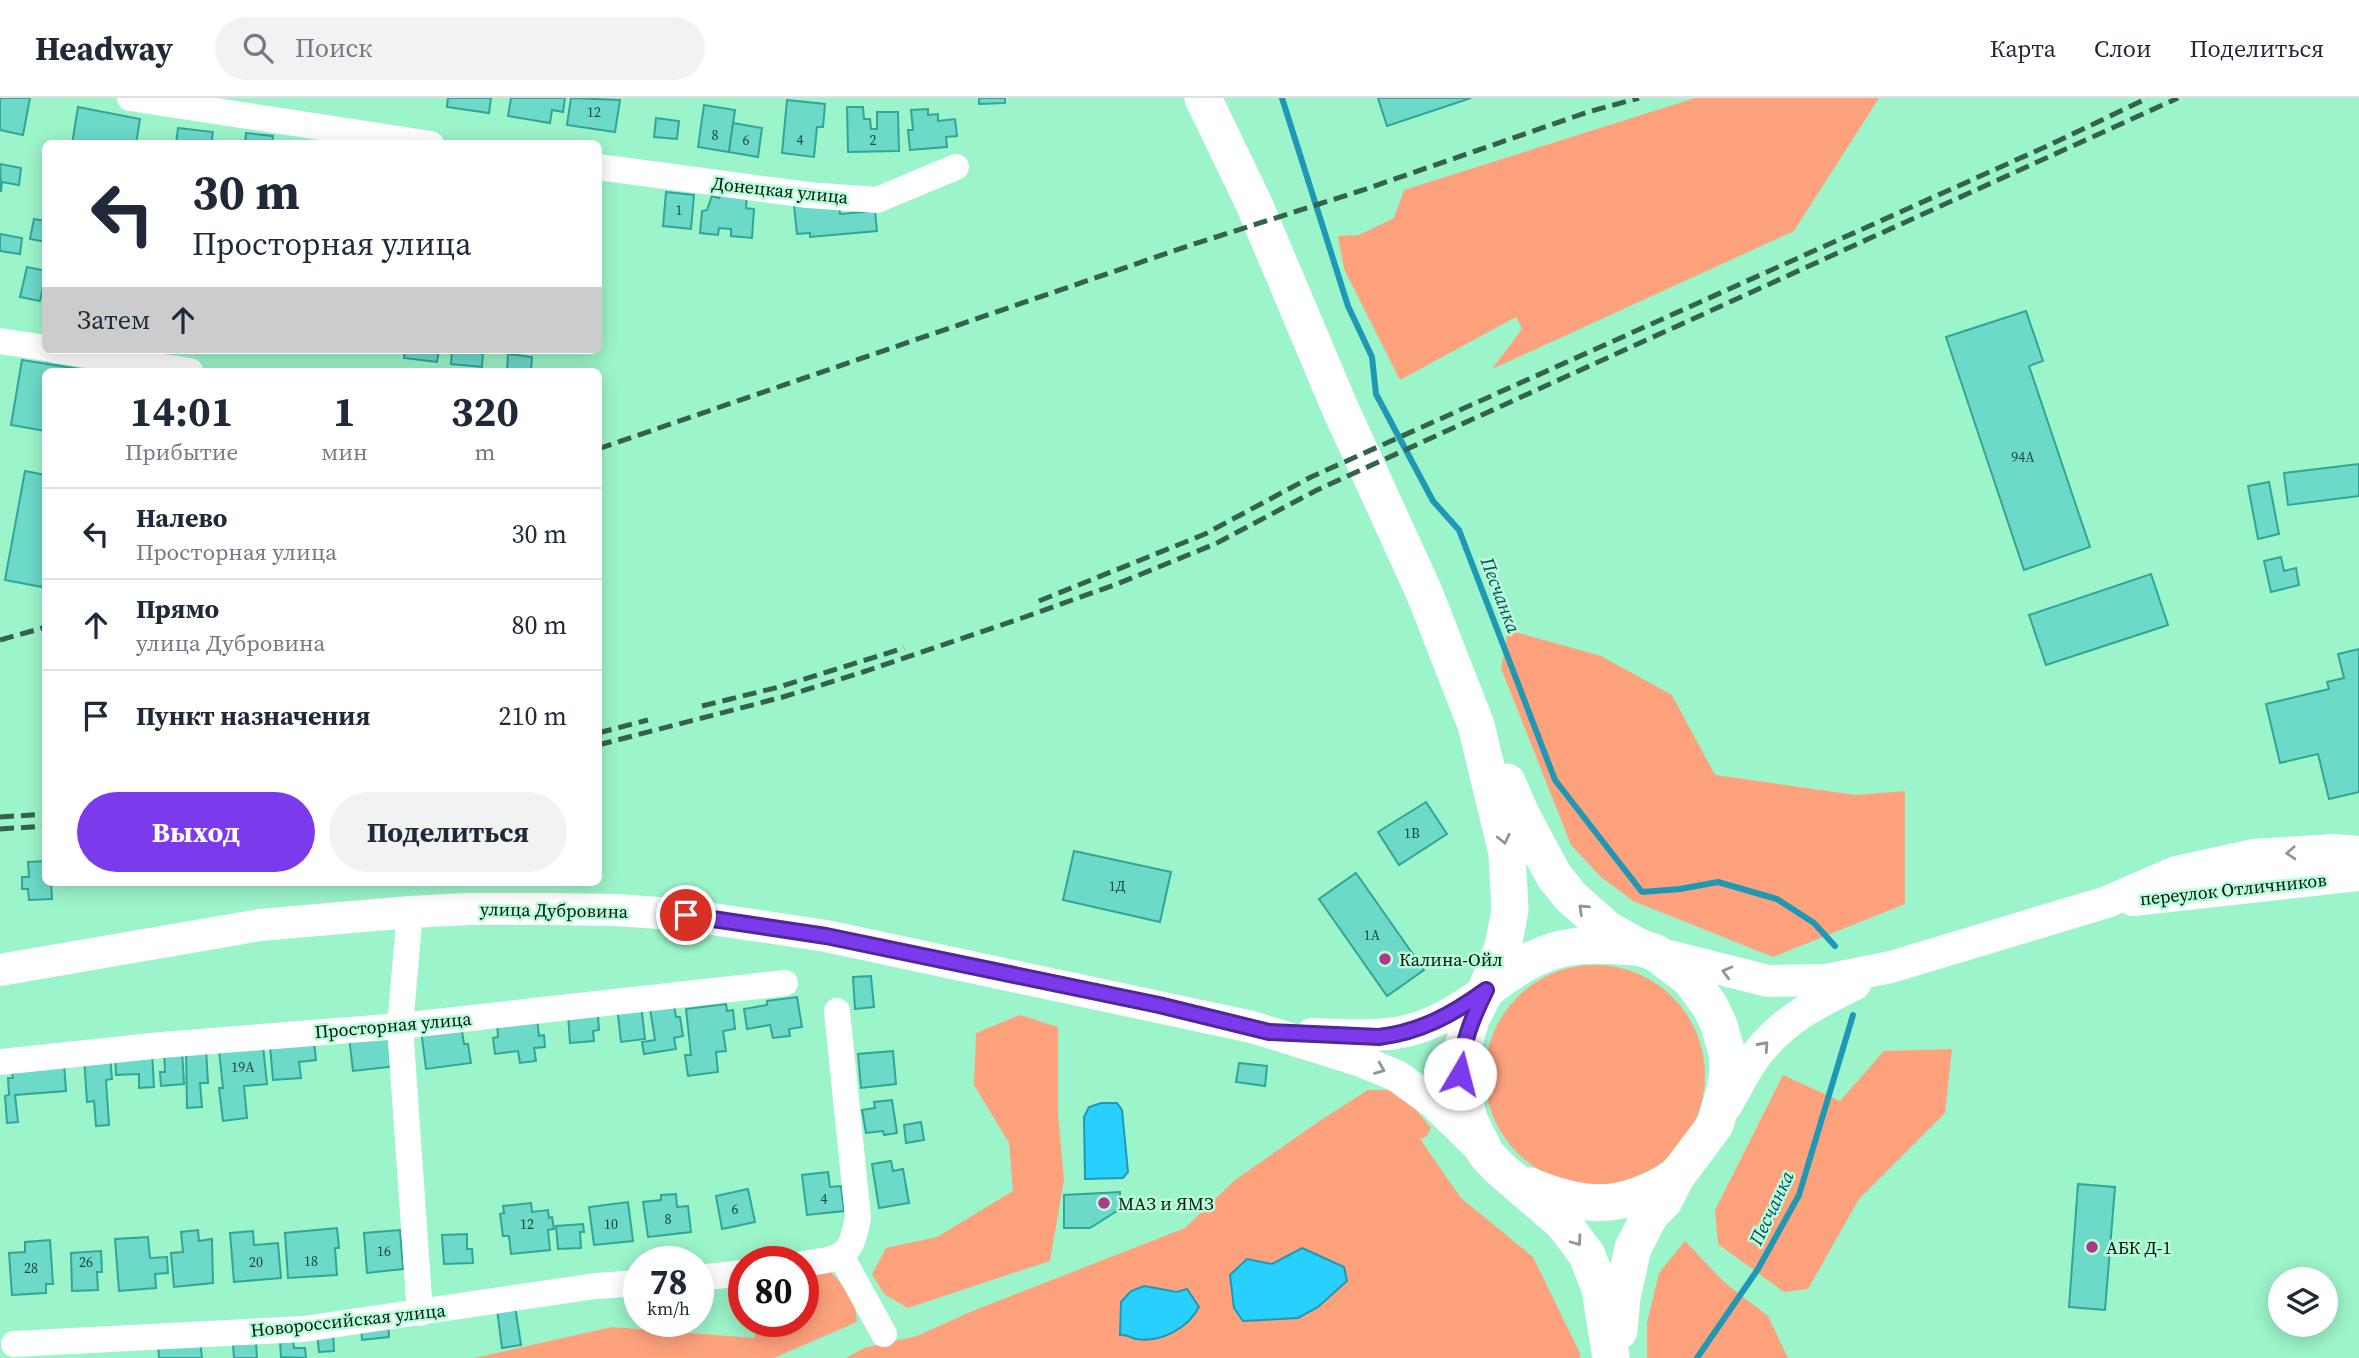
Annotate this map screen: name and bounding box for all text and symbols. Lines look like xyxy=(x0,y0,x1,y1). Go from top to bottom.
search box xyxy=(215,17,705,80)
text: Headway xyxy=(35,26,173,71)
icon: search xyxy=(239,29,277,67)
text: Поиск xyxy=(295,30,373,66)
text: Карта xyxy=(1990,32,2056,65)
text: Слои xyxy=(2094,32,2151,65)
text: Поделиться xyxy=(2189,32,2324,65)
house number: 12 xyxy=(587,102,601,122)
house number: 8 xyxy=(712,125,719,145)
house number: 6 xyxy=(743,130,750,150)
house number: 4 xyxy=(797,130,804,150)
house number: 2 xyxy=(870,130,877,150)
text: 30 m xyxy=(192,158,300,225)
icon: left xyxy=(77,168,168,259)
street label: Донецкая улица xyxy=(711,170,850,210)
house number: 1 xyxy=(676,200,683,220)
text: Просторная улица xyxy=(192,222,472,266)
icon: ahead xyxy=(164,301,202,339)
text: Затем xyxy=(77,302,150,338)
text: 14:01 xyxy=(130,382,233,440)
text: 1 xyxy=(333,382,356,440)
text: 320 xyxy=(451,382,519,440)
text: Прибытие xyxy=(125,436,238,468)
text: мин xyxy=(321,436,368,468)
text: m xyxy=(474,436,495,468)
house number: 94А xyxy=(2011,447,2035,467)
text: Налево xyxy=(136,500,227,536)
icon: left xyxy=(77,515,115,553)
text: 30 m xyxy=(512,516,567,552)
text: Просторная улица xyxy=(136,536,337,568)
water label: Песчанка xyxy=(1474,552,1527,637)
text: Прямо xyxy=(136,591,219,627)
icon: ahead xyxy=(77,606,115,644)
text: 80 m xyxy=(512,607,567,643)
text: улица Дубровина xyxy=(136,627,325,659)
icon: arrive xyxy=(77,697,115,735)
text: Пункт назначения xyxy=(136,698,370,734)
text: 210 m xyxy=(499,698,567,734)
button: Выход xyxy=(77,792,315,872)
button: Поделиться xyxy=(329,792,567,872)
house number: 1В xyxy=(1404,823,1420,843)
one-way arrow xyxy=(1496,833,1510,845)
one-way arrow xyxy=(2285,845,2296,860)
street label: переулок Отличников xyxy=(2138,867,2328,911)
house number: 1Д xyxy=(1109,876,1126,896)
pin xyxy=(656,885,716,945)
street label: улица Дубровина xyxy=(480,896,629,924)
icon: arrive xyxy=(667,896,705,934)
one-way arrow xyxy=(1578,904,1591,917)
house number: 1А xyxy=(1364,925,1381,945)
place label: Калина-Ойл xyxy=(1399,947,1503,972)
marker: Калина-Ойл xyxy=(1377,951,1393,967)
one-way arrow xyxy=(1721,966,1733,980)
street label: Просторная улица xyxy=(314,1006,473,1044)
position arrow xyxy=(1423,1037,1497,1111)
one-way arrow xyxy=(1756,1041,1768,1054)
house number: 19А xyxy=(231,1057,255,1077)
one-way arrow xyxy=(1374,1060,1386,1074)
water label: Песчанка xyxy=(1742,1167,1800,1250)
house number: 4 xyxy=(821,1189,828,1209)
place label: МАЗ и ЯМЗ xyxy=(1118,1191,1214,1216)
marker: МАЗ и ЯМЗ xyxy=(1096,1195,1112,1211)
house number: 6 xyxy=(732,1199,739,1219)
house number: 8 xyxy=(665,1209,672,1229)
house number: 12 xyxy=(520,1214,534,1234)
house number: 10 xyxy=(604,1214,618,1234)
one-way arrow xyxy=(1569,1233,1581,1245)
place label: АБК Д-1 xyxy=(2106,1235,2171,1260)
marker: АБК Д-1 xyxy=(2084,1239,2100,1255)
house number: 16 xyxy=(377,1241,391,1261)
speed limit sign: 80 xyxy=(728,1246,819,1337)
house number: 18 xyxy=(304,1251,318,1271)
house number: 26 xyxy=(79,1252,93,1272)
house number: 20 xyxy=(249,1252,263,1272)
house number: 28 xyxy=(24,1258,38,1278)
text: 78 xyxy=(650,1258,687,1306)
map controls xyxy=(2268,1267,2338,1337)
button: layers xyxy=(2268,1267,2338,1337)
text: km/h xyxy=(647,1296,690,1321)
street label: Новороссийская улица xyxy=(249,1297,447,1343)

